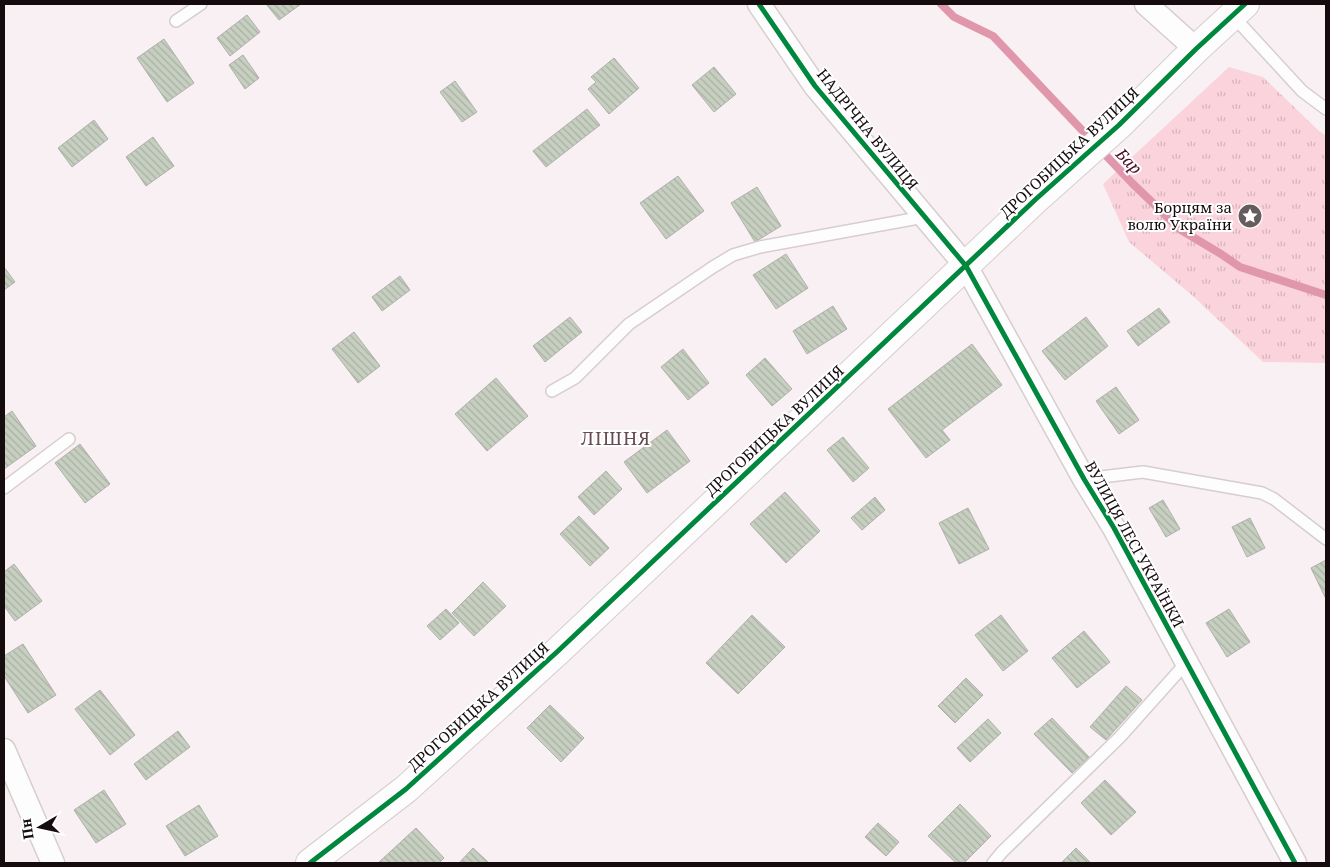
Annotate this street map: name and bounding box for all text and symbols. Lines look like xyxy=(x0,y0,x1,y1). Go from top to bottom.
street label: НАДРІЧНА ВУЛИЦЯ xyxy=(813,64,923,194)
street label: ДРОГОБИЦЬКА ВУЛИЦЯ xyxy=(995,82,1143,222)
water label: Бар xyxy=(1111,142,1147,179)
place label: Борцям за волю України xyxy=(1127,197,1232,234)
place icon: Борцям за волю України xyxy=(1237,203,1263,229)
street label: ДРОГОБИЦЬКА ВУЛИЦЯ xyxy=(700,360,848,500)
district label: ЛІШНЯ xyxy=(581,426,651,450)
street label: ВУЛИЦЯ ЛЕСІ УКРАЇНКИ xyxy=(1081,457,1189,631)
street label: ДРОГОБИЦЬКА ВУЛИЦЯ xyxy=(403,637,553,775)
north arrow xyxy=(15,802,65,852)
text: Пн xyxy=(16,817,38,841)

